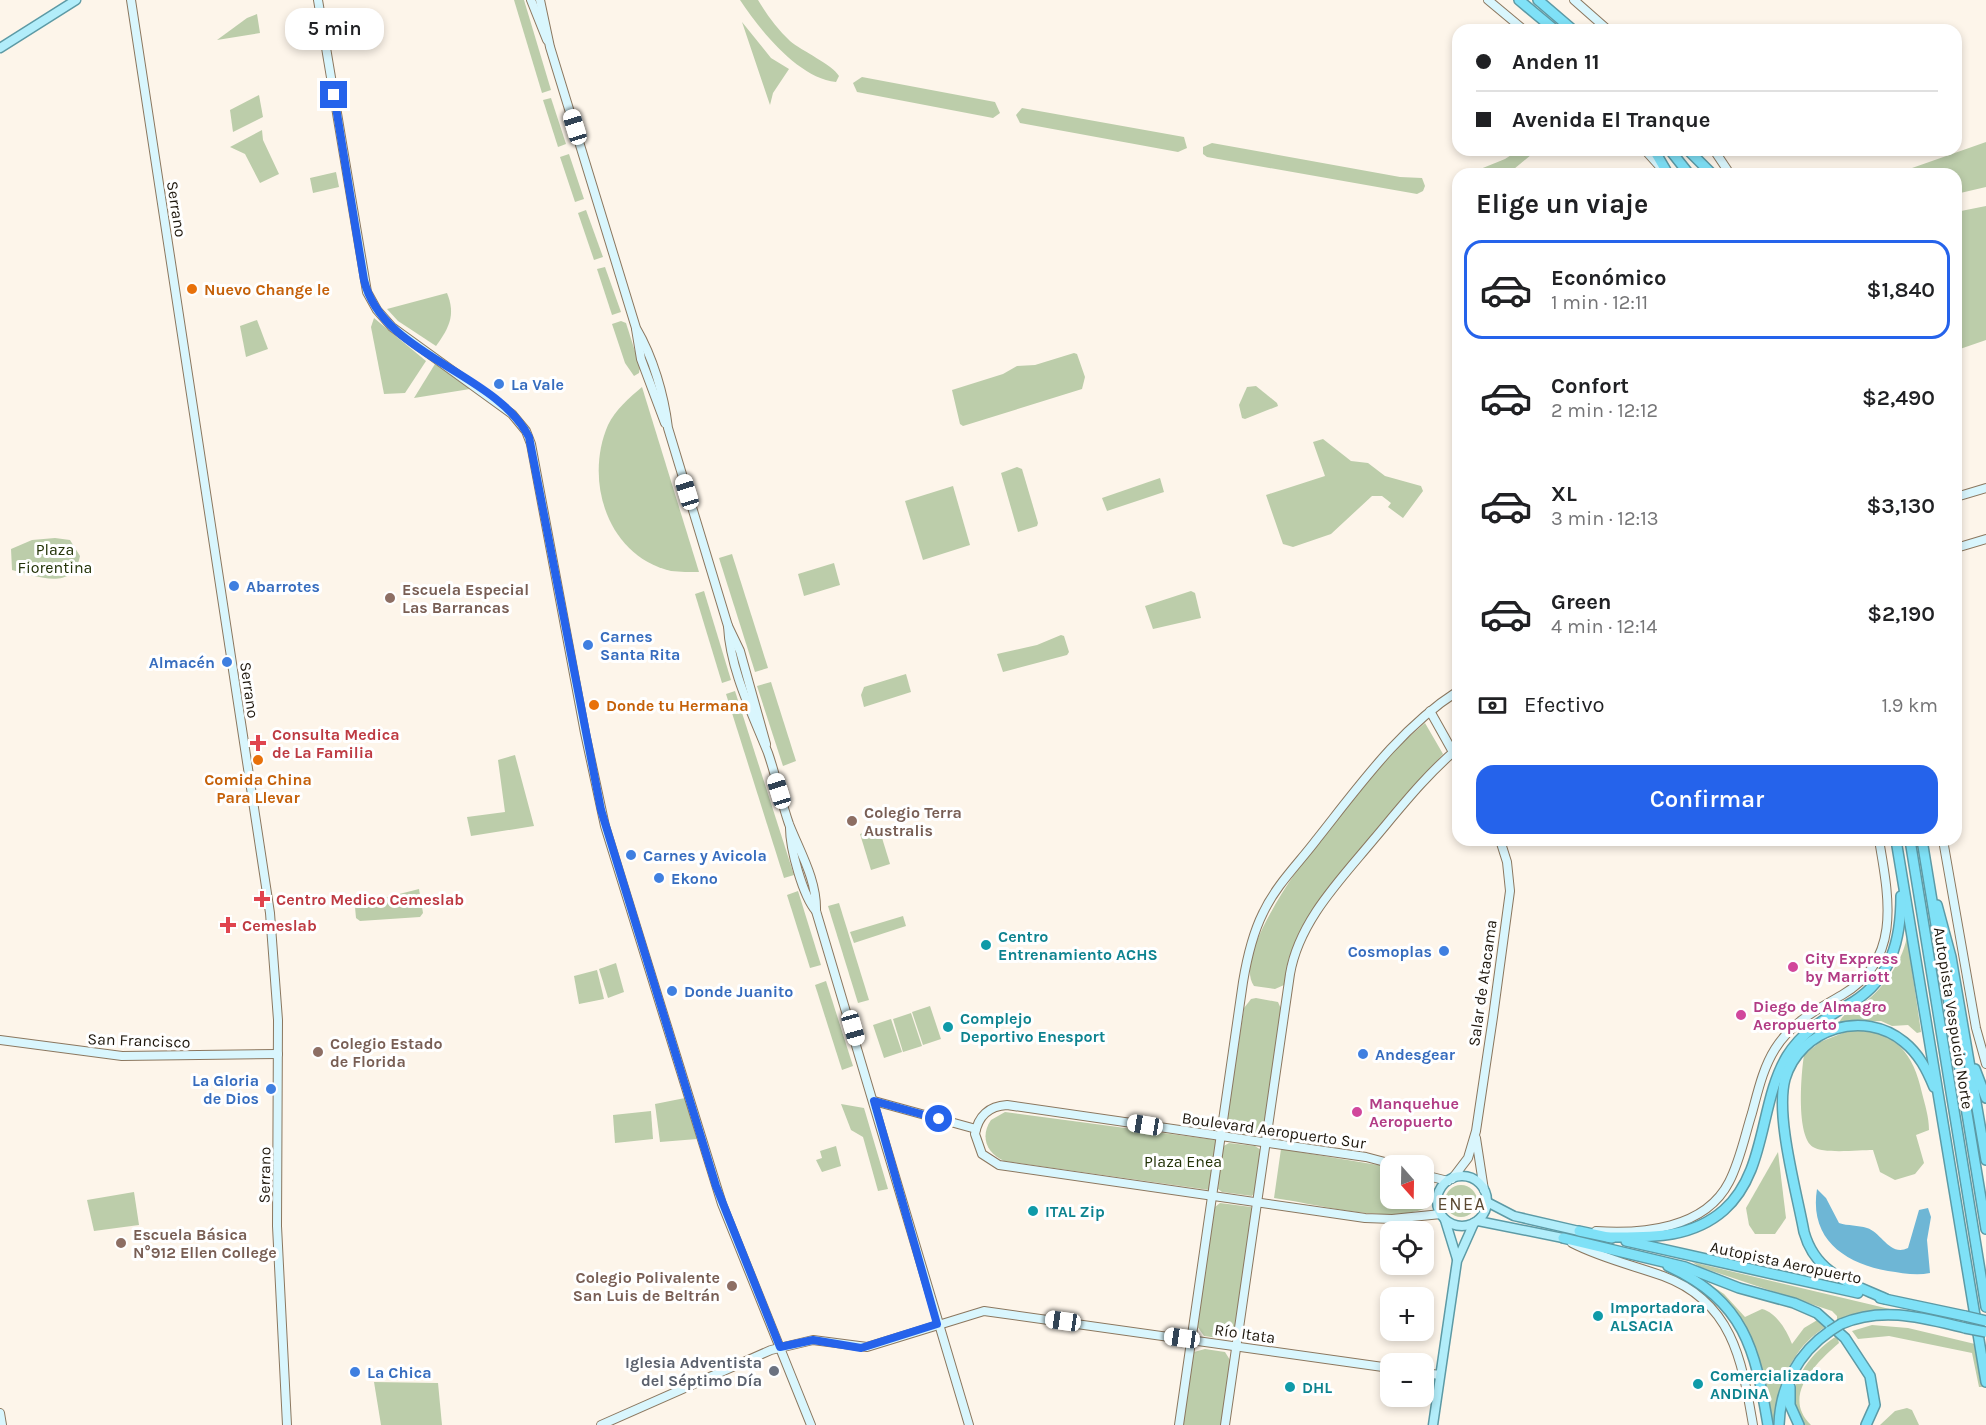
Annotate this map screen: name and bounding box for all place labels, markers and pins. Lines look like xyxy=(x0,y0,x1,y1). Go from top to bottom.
place label: Nuevo Change le xyxy=(204,280,330,299)
marker: Nuevo Change le xyxy=(185,282,199,296)
place label: La Vale xyxy=(511,375,564,394)
marker: La Vale xyxy=(492,377,506,391)
place label: Abarrotes xyxy=(246,577,320,596)
marker: Abarrotes xyxy=(227,579,241,593)
place label: Escuela Especial Las Barrancas xyxy=(402,580,529,617)
marker: Escuela Especial Las Barrancas xyxy=(383,591,397,605)
place label: Carnes Santa Rita xyxy=(600,627,680,664)
marker: Carnes Santa Rita xyxy=(581,638,595,652)
place label: Almacén xyxy=(149,653,215,672)
marker: Almacén xyxy=(220,655,234,669)
place label: Donde tu Hermana xyxy=(606,696,749,715)
marker: Donde tu Hermana xyxy=(587,698,601,712)
place label: Consulta Medica de La Familia xyxy=(272,725,400,762)
marker: Consulta Medica de La Familia xyxy=(249,734,267,752)
marker: Comida China Para Llevar xyxy=(251,753,265,767)
place label: Comida China Para Llevar xyxy=(204,770,312,807)
place label: Colegio Terra Australis xyxy=(864,803,962,840)
marker: Colegio Terra Australis xyxy=(845,814,859,828)
place label: Carnes y Avicola xyxy=(643,846,767,865)
marker: Carnes y Avicola xyxy=(624,848,638,862)
place label: Ekono xyxy=(671,869,718,888)
marker: Ekono xyxy=(652,871,666,885)
marker: Centro Medico Cemeslab xyxy=(253,890,271,908)
place label: Centro Medico Cemeslab xyxy=(276,890,464,909)
marker: Cemeslab xyxy=(219,916,237,934)
place label: Cemeslab xyxy=(242,916,317,935)
place label: Centro Entrenamiento ACHS xyxy=(998,927,1158,964)
marker: Centro Entrenamiento ACHS xyxy=(979,938,993,952)
place label: Cosmoplas xyxy=(1348,942,1432,961)
marker: Cosmoplas xyxy=(1437,944,1451,958)
place label: City Express by Marriott xyxy=(1805,949,1898,986)
marker: City Express by Marriott xyxy=(1786,960,1800,974)
place label: Donde Juanito xyxy=(684,982,793,1001)
marker: Donde Juanito xyxy=(665,984,679,998)
place label: Diego de Almagro Aeropuerto xyxy=(1753,997,1887,1034)
marker: Diego de Almagro Aeropuerto xyxy=(1734,1008,1748,1022)
place label: Complejo Deportivo Enesport xyxy=(960,1009,1105,1046)
marker: Complejo Deportivo Enesport xyxy=(941,1020,955,1034)
place label: Colegio Estado de Florida xyxy=(330,1034,443,1071)
marker: Colegio Estado de Florida xyxy=(311,1045,325,1059)
place label: Andesgear xyxy=(1375,1045,1456,1064)
marker: Andesgear xyxy=(1356,1047,1370,1061)
place label: La Gloria de Dios xyxy=(192,1071,259,1108)
marker: La Gloria de Dios xyxy=(264,1082,278,1096)
place label: Manquehue Aeropuerto xyxy=(1369,1094,1459,1131)
marker: Manquehue Aeropuerto xyxy=(1350,1105,1364,1119)
place label: ITAL Zip xyxy=(1045,1202,1105,1221)
marker: ITAL Zip xyxy=(1026,1204,1040,1218)
place label: Escuela Básica N°912 Ellen College xyxy=(133,1225,277,1262)
marker: Escuela Básica N°912 Ellen College xyxy=(114,1236,128,1250)
place label: Colegio Polivalente San Luis de Beltrán xyxy=(573,1268,720,1305)
marker: Colegio Polivalente San Luis de Beltrán xyxy=(725,1279,739,1293)
place label: Importadora ALSACIA xyxy=(1610,1298,1705,1335)
marker: Importadora ALSACIA xyxy=(1591,1309,1605,1323)
place label: Iglesia Adventista del Séptimo Día xyxy=(625,1353,762,1390)
place label: La Chica xyxy=(367,1363,432,1382)
marker: Iglesia Adventista del Séptimo Día xyxy=(767,1364,781,1378)
marker: La Chica xyxy=(348,1365,362,1379)
place label: Comercializadora ANDINA xyxy=(1710,1366,1844,1403)
marker: Comercializadora ANDINA xyxy=(1691,1377,1705,1391)
place label: DHL xyxy=(1302,1378,1332,1397)
marker: DHL xyxy=(1283,1380,1297,1394)

